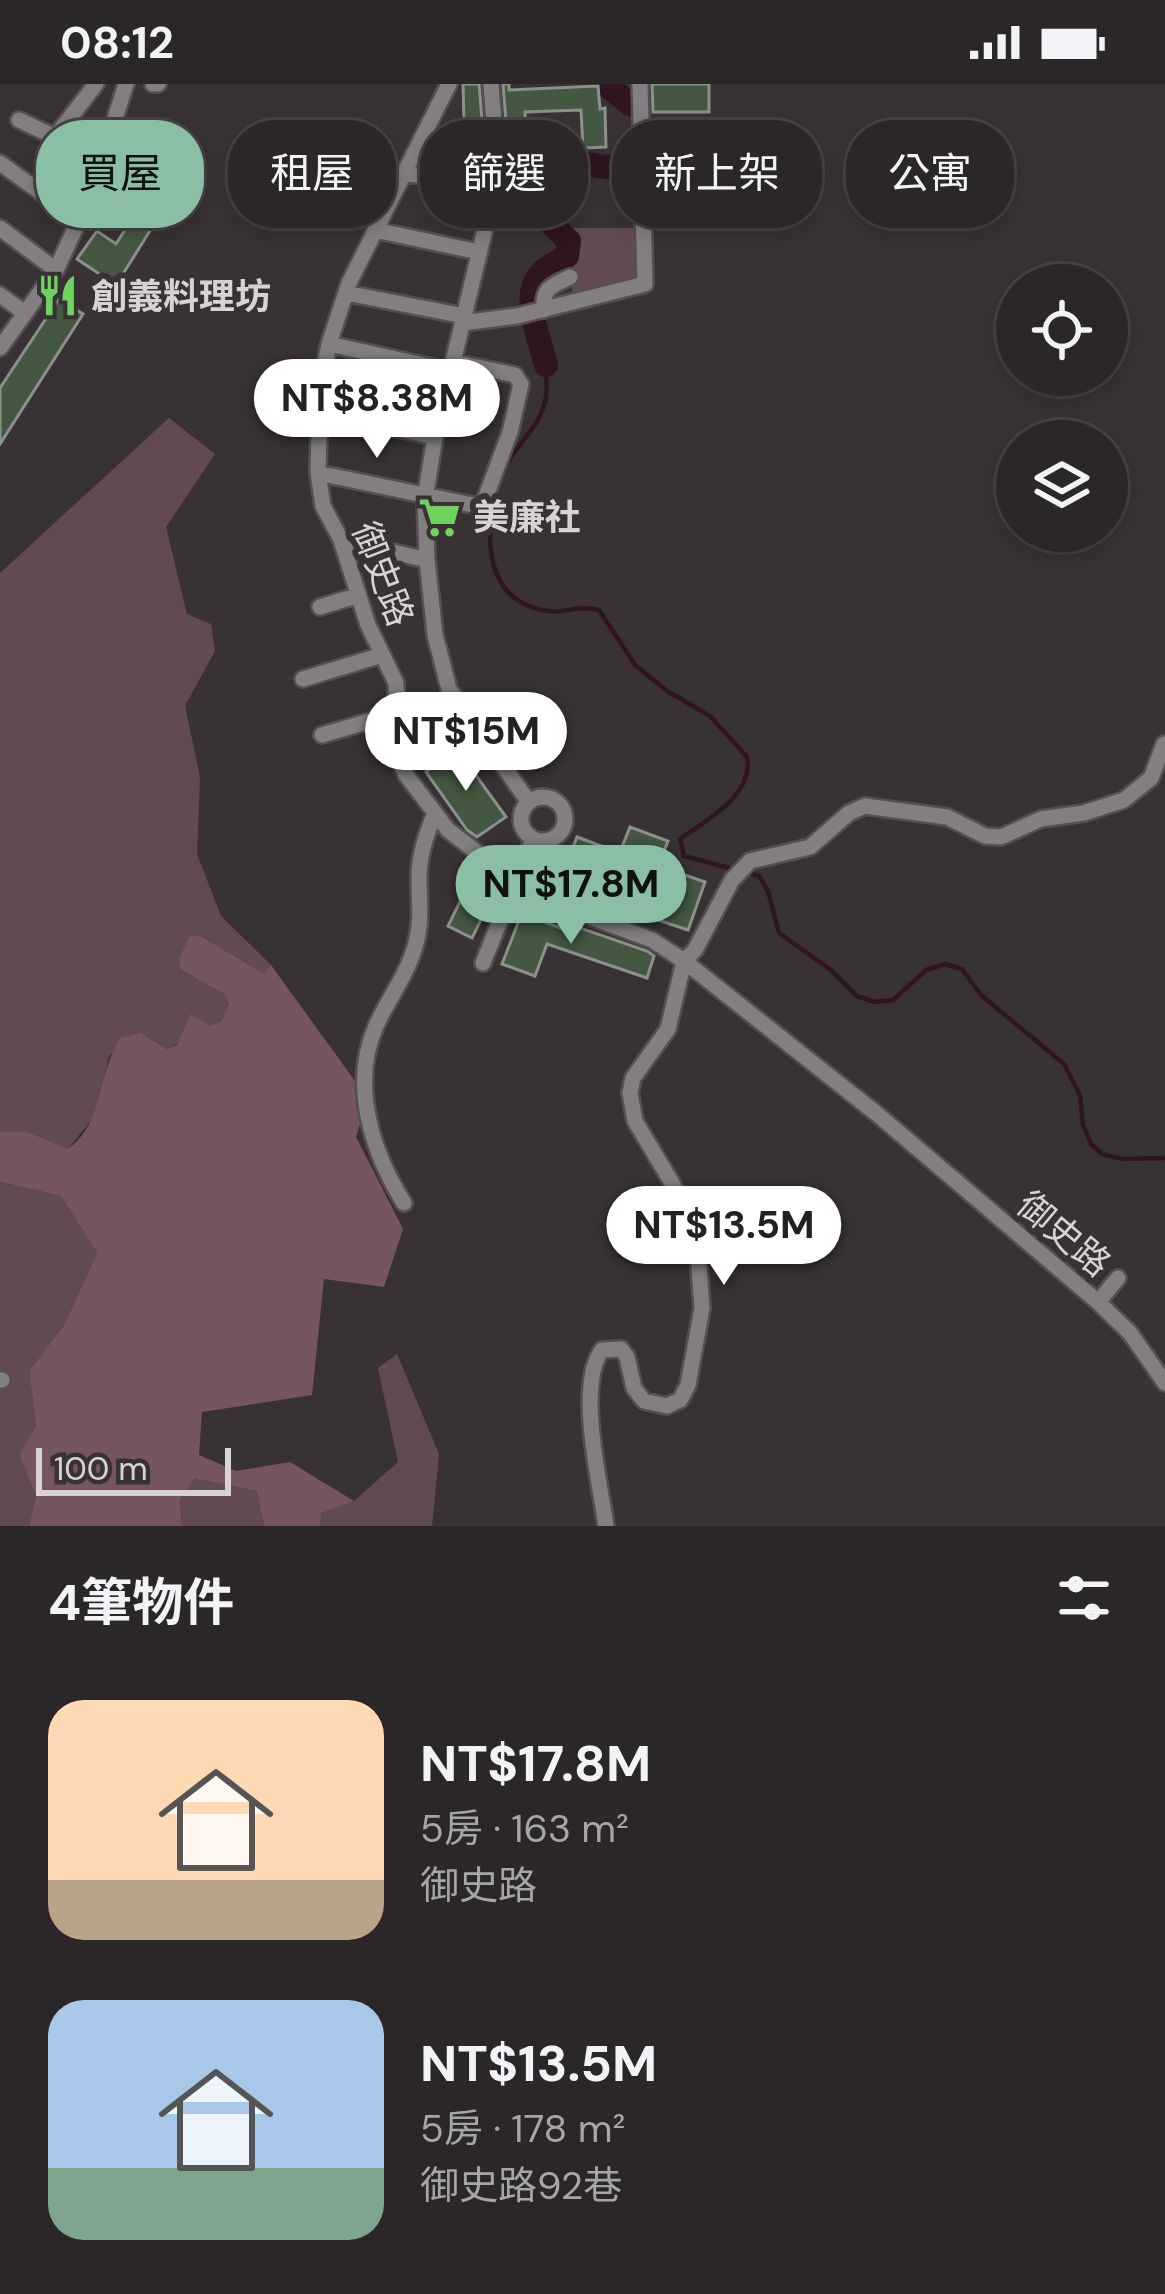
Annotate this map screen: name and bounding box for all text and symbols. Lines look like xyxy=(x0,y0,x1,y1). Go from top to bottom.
text: 08:12 xyxy=(60,13,174,72)
chip: 買屋 xyxy=(36,120,204,228)
chip: 租屋 xyxy=(228,120,396,228)
chip: 篩選 xyxy=(420,120,588,228)
chip: 新上架 xyxy=(612,120,822,228)
chip: 公寓 xyxy=(846,120,1014,228)
map controls xyxy=(996,264,1128,552)
button: locate xyxy=(996,264,1128,396)
restaurant icon: 創義料理坊 xyxy=(34,273,80,319)
place label: 創義料理坊 xyxy=(91,273,271,320)
pin: NT$8.38M xyxy=(253,359,501,461)
text: NT$8.38M xyxy=(281,372,473,423)
button: layers xyxy=(996,420,1128,552)
supermarket icon: 美廉社 xyxy=(416,494,462,540)
place label: 美廉社 xyxy=(473,494,581,541)
street label: 御史路 xyxy=(342,515,424,633)
pin: NT$15M xyxy=(368,692,564,794)
text: NT$15M xyxy=(392,705,540,756)
pin: NT$17.8M xyxy=(447,845,695,947)
text: NT$17.8M xyxy=(483,858,659,909)
street label: 御史路 xyxy=(1008,1181,1120,1287)
pin: NT$13.5M xyxy=(600,1186,848,1288)
text: NT$13.5M xyxy=(633,1199,815,1250)
scale bar xyxy=(36,1442,231,1495)
text: 100 m xyxy=(54,1447,148,1490)
icon: filters xyxy=(1051,1565,1117,1631)
text: 4筆物件 xyxy=(48,1569,234,1636)
text: NT$17.8M xyxy=(420,1730,651,1797)
icon: home xyxy=(144,1748,288,1892)
text: 5房 · 163 m² xyxy=(420,1803,629,1854)
text: 御史路 xyxy=(420,1860,537,1911)
text: NT$13.5M xyxy=(420,2030,657,2097)
icon: home xyxy=(144,2048,288,2192)
text: 5房 · 178 m² xyxy=(420,2103,625,2154)
text: 御史路92巷 xyxy=(420,2160,622,2211)

